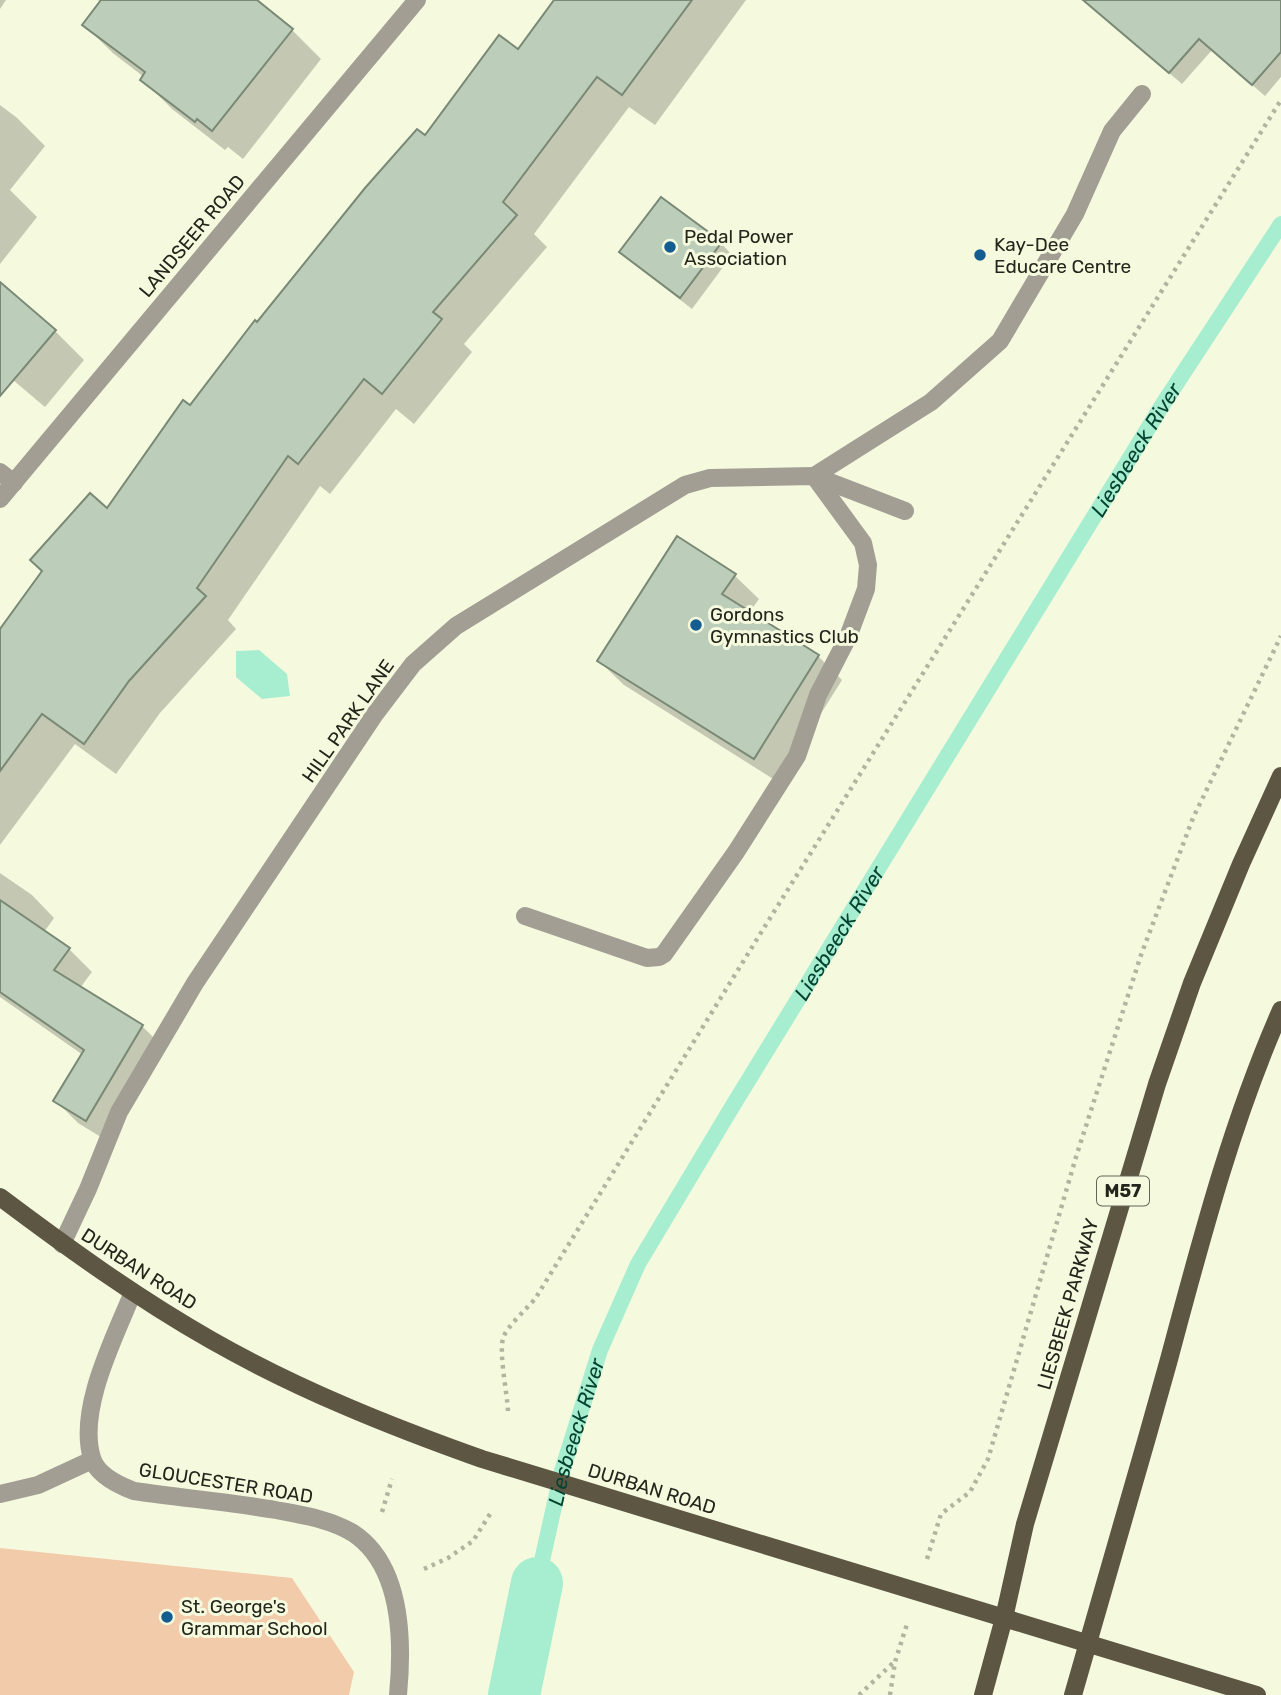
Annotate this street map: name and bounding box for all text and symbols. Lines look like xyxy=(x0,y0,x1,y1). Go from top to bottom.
street label: LANDSEER ROAD xyxy=(134,170,250,302)
place label: Pedal Power Association xyxy=(684,225,794,270)
place label: Kay-Dee Educare Centre xyxy=(994,233,1131,278)
marker: Pedal Power Association xyxy=(662,239,678,255)
marker: Kay-Dee Educare Centre xyxy=(972,247,988,263)
water label: Liesbeeck River xyxy=(1085,377,1187,521)
place label: Gordons Gymnastics Club xyxy=(710,603,859,648)
marker: Gordons Gymnastics Club xyxy=(688,617,704,633)
street label: HILL PARK LANE xyxy=(297,655,399,787)
water label: Liesbeeck River xyxy=(788,860,890,1004)
road number: M57 xyxy=(1097,1176,1149,1206)
street label: LIESBEEK PARKWAY xyxy=(1033,1216,1103,1392)
street label: DURBAN ROAD xyxy=(77,1223,201,1315)
water label: Liesbeeck River xyxy=(542,1354,609,1508)
street label: GLOUCESTER ROAD xyxy=(137,1458,315,1508)
street label: DURBAN ROAD xyxy=(585,1459,719,1519)
place label: St. George's Grammar School xyxy=(181,1595,328,1640)
marker: St. George's Grammar School xyxy=(159,1609,175,1625)

